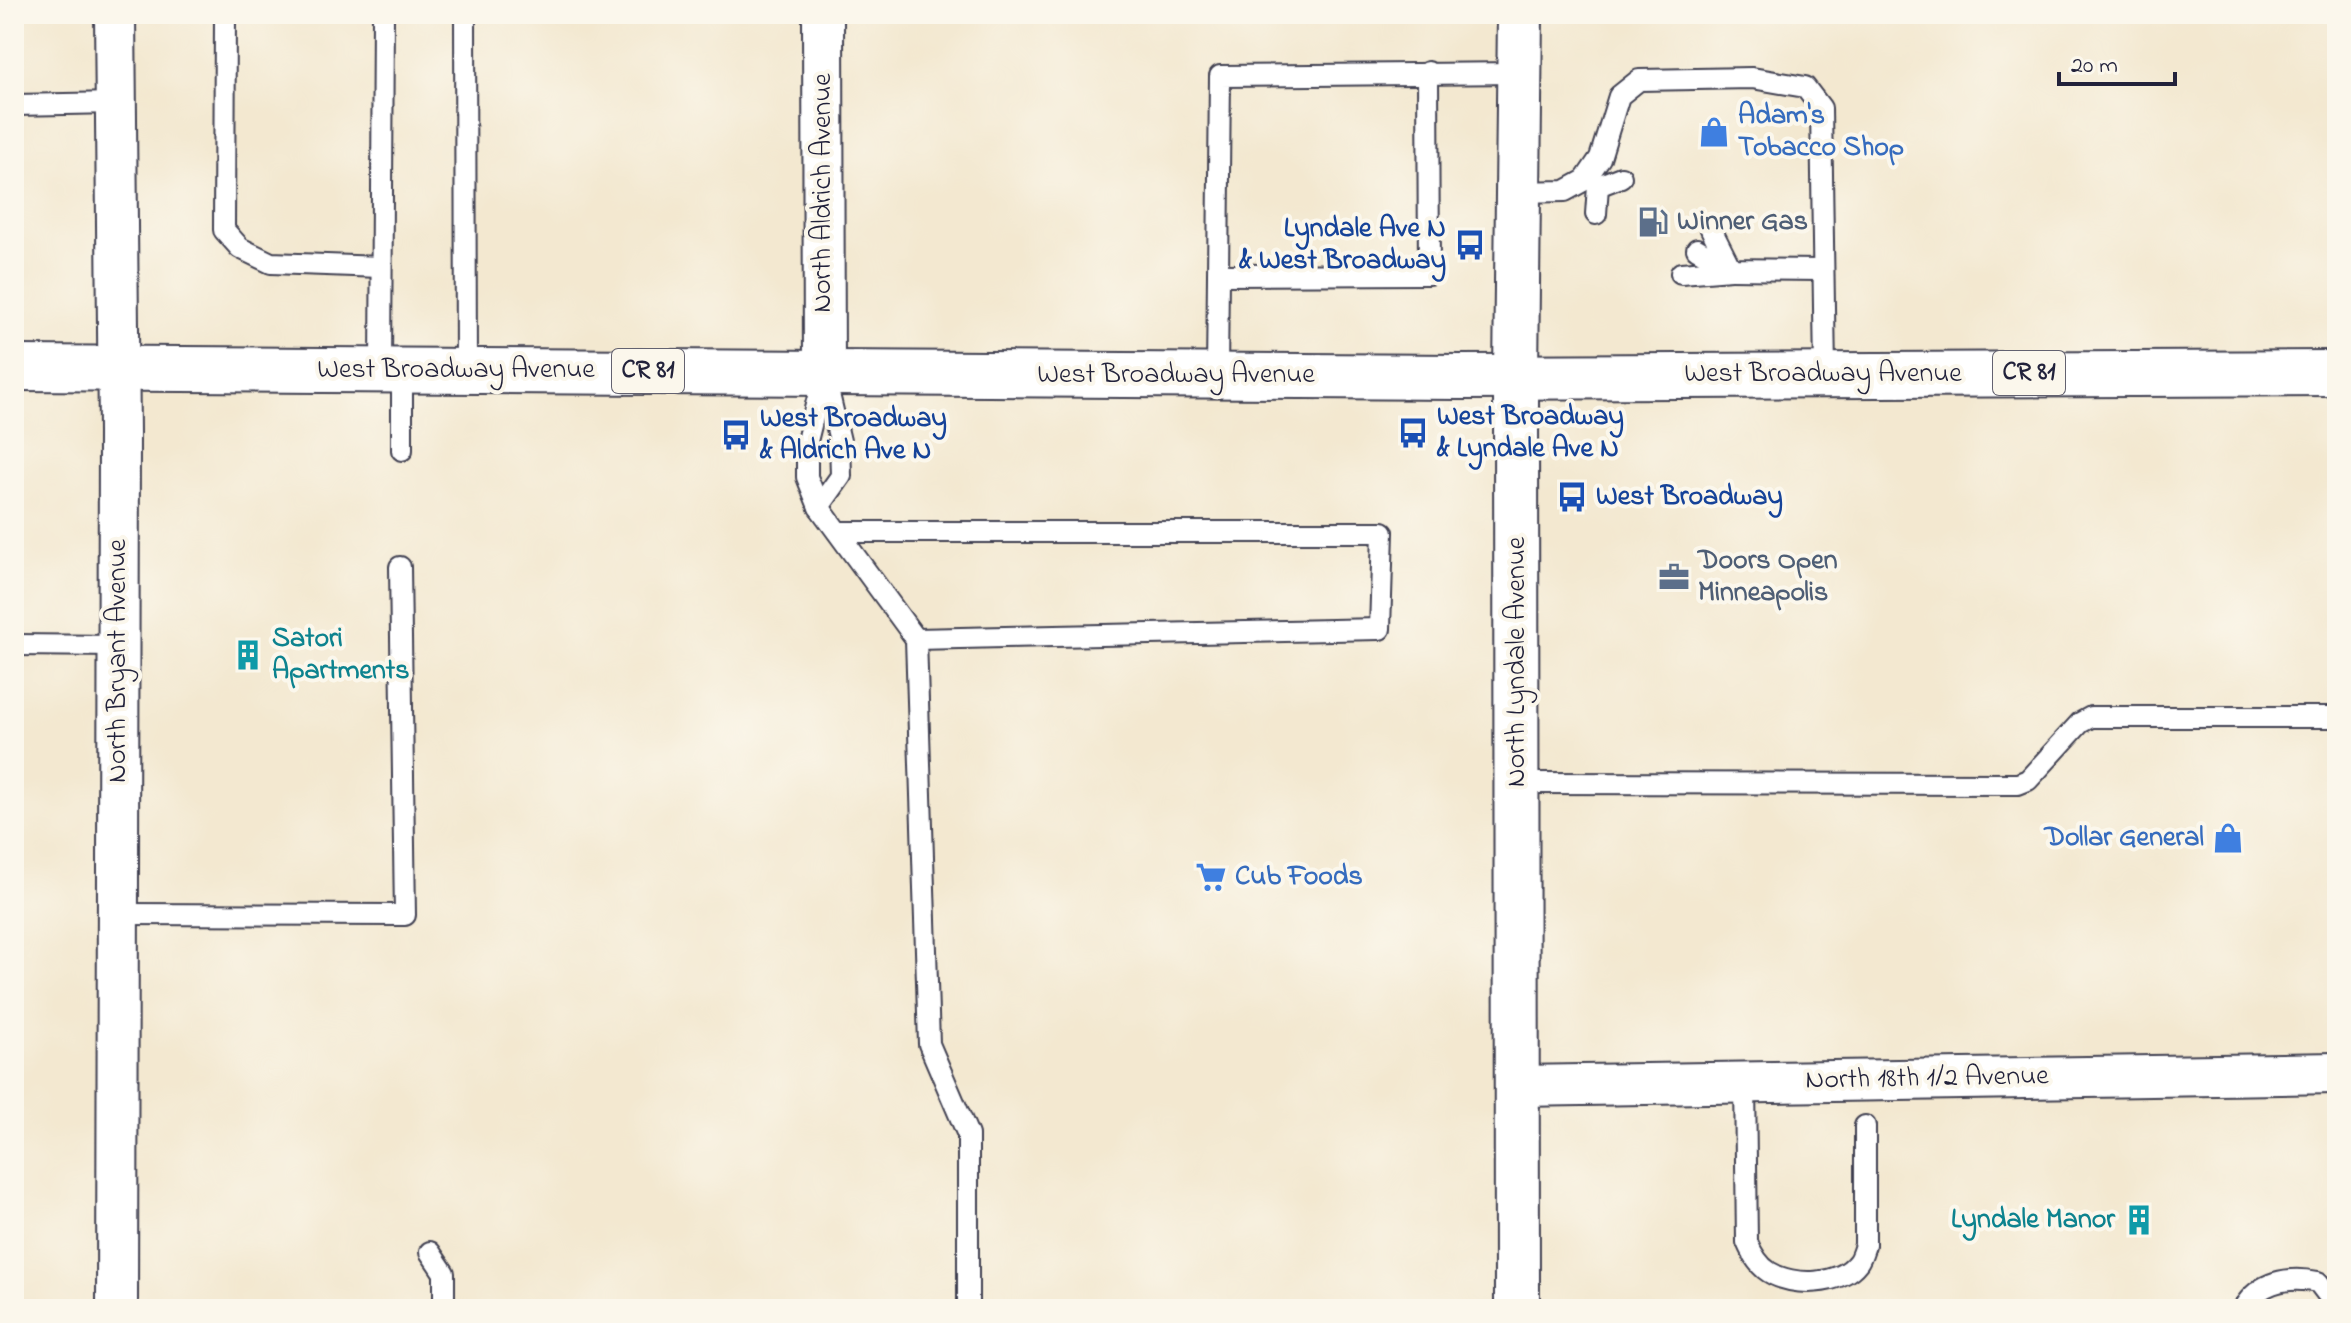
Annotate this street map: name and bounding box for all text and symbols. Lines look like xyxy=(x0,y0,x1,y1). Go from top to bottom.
scale bar xyxy=(2059,36,2175,86)
text: 20 m xyxy=(2071,49,2118,84)
street label: North Aldrich Avenue xyxy=(803,73,844,313)
place label: Adam's Tobacco Shop xyxy=(1738,96,1904,169)
shop icon: Adam's Tobacco Shop xyxy=(1697,115,1731,149)
place label: Winner Gas xyxy=(1677,202,1808,243)
fuel station icon: Winner Gas xyxy=(1636,205,1670,239)
place label: Lyndale Ave N & West Broadway xyxy=(1238,209,1446,282)
bus stop icon: Lyndale Ave N & West Broadway xyxy=(1453,228,1487,262)
road number: CR 81 xyxy=(612,349,684,393)
street label: West Broadway Avenue xyxy=(317,350,595,391)
road number: CR 81 xyxy=(1993,351,2065,395)
street label: West Broadway Avenue xyxy=(1684,354,1962,395)
street label: West Broadway Avenue xyxy=(1037,355,1315,396)
place label: West Broadway & Lyndale Ave N xyxy=(1436,397,1624,470)
place label: West Broadway & Aldrich Ave N xyxy=(759,399,947,472)
bus stop icon: West Broadway & Lyndale Ave N xyxy=(1396,416,1430,450)
bus stop icon: West Broadway & Aldrich Ave N xyxy=(719,418,753,452)
place label: West Broadway xyxy=(1596,477,1783,518)
bus stop icon: West Broadway xyxy=(1555,480,1589,514)
street label: North Lyndale Avenue xyxy=(1497,536,1538,787)
street label: North Bryant Avenue xyxy=(98,539,139,783)
place label: Doors Open Minneapolis xyxy=(1696,541,1838,614)
office icon: Doors Open Minneapolis xyxy=(1657,560,1691,594)
place label: Satori Apartments xyxy=(272,619,409,692)
building icon: Satori Apartments xyxy=(231,638,265,672)
place label: Dollar General xyxy=(2043,818,2204,859)
shop icon: Dollar General xyxy=(2211,821,2245,855)
place label: Cub Foods xyxy=(1235,857,1363,898)
supermarket icon: Cub Foods xyxy=(1194,860,1228,894)
street label: North 18th 1/2 Avenue xyxy=(1805,1056,2049,1102)
place label: Lyndale Manor xyxy=(1951,1200,2116,1241)
building icon: Lyndale Manor xyxy=(2122,1203,2156,1237)

